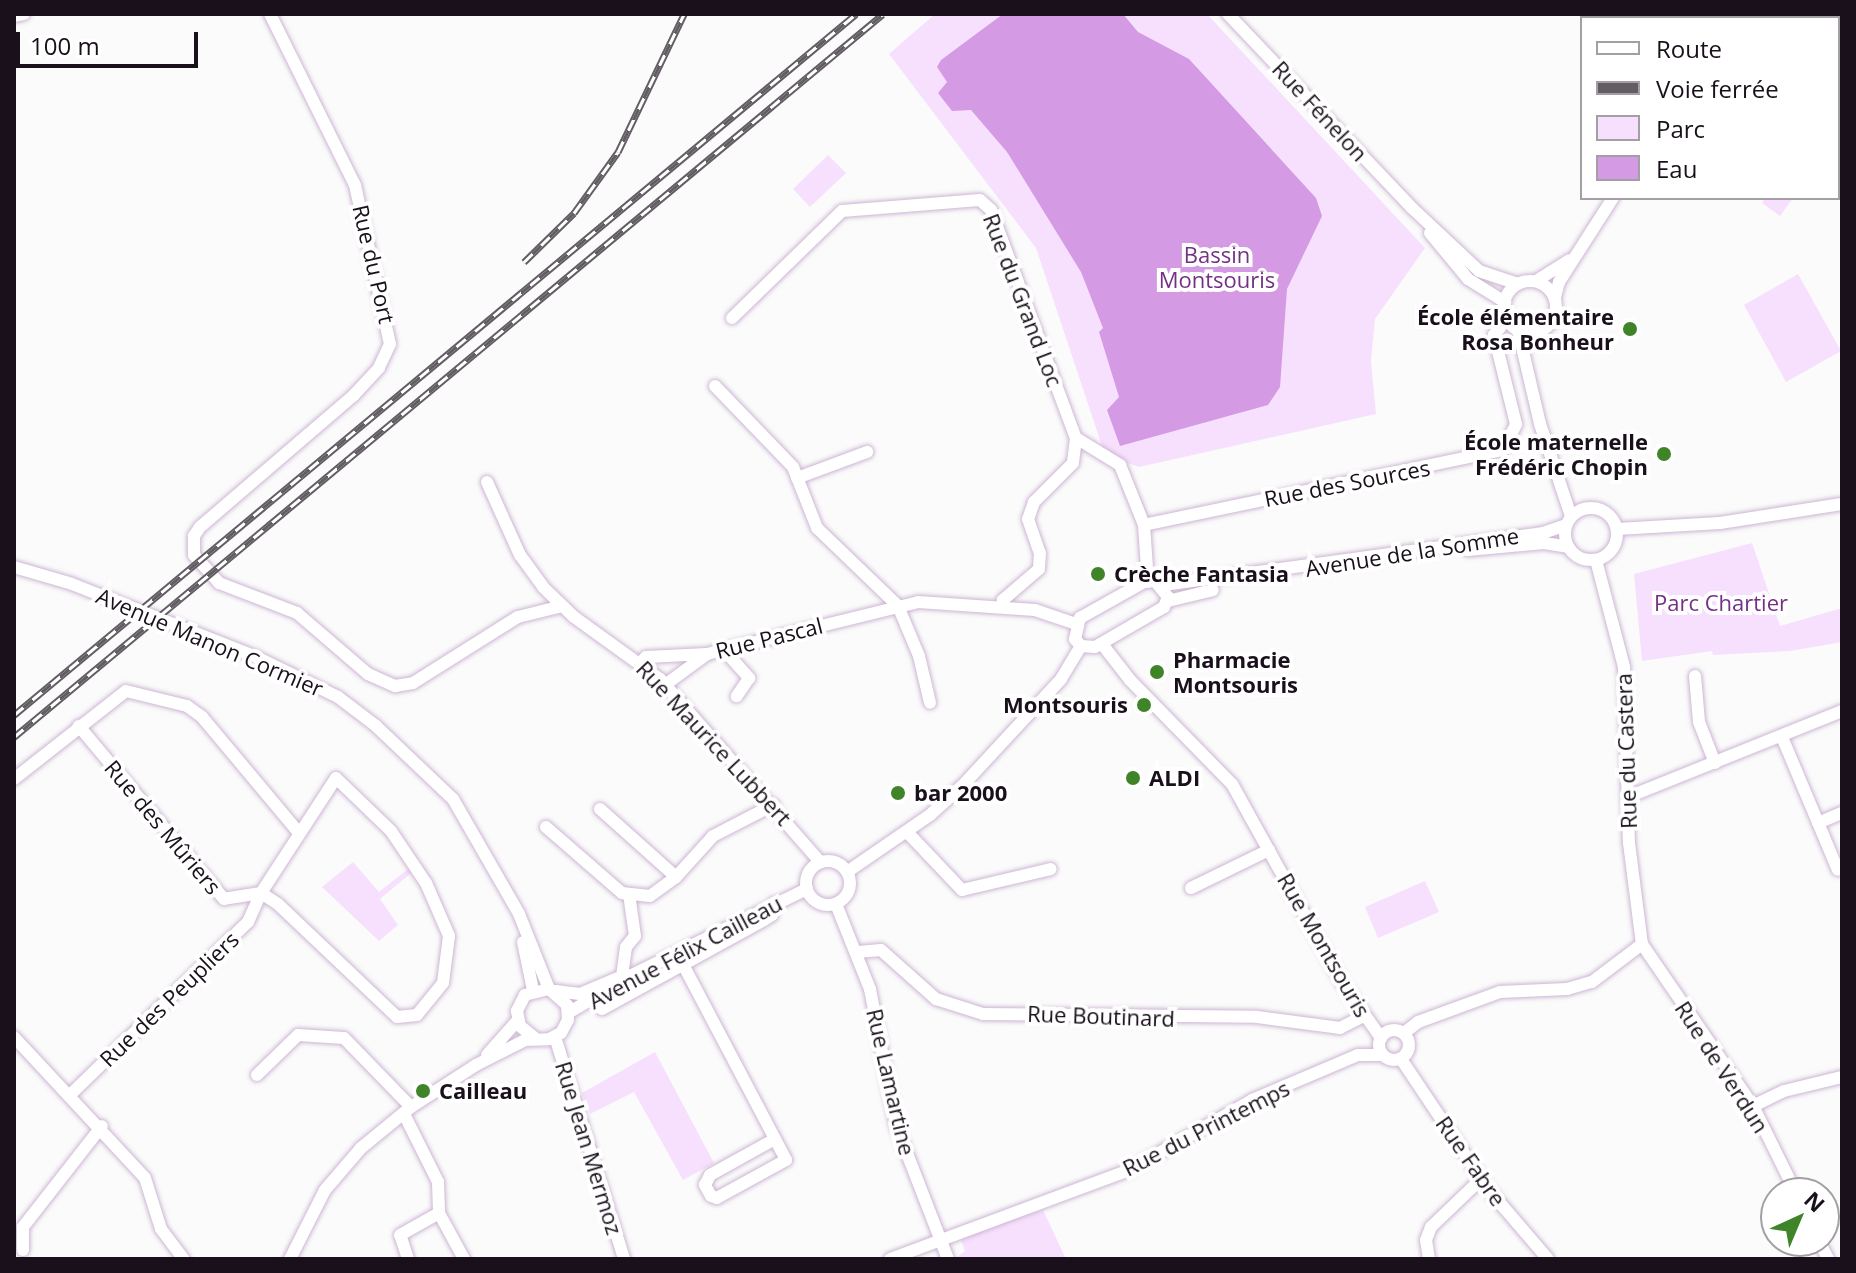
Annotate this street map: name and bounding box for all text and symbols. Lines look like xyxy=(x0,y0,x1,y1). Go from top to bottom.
scale bar xyxy=(20,16,202,66)
legend xyxy=(1580,16,1840,200)
text: 100 m xyxy=(30,29,100,62)
text: Route xyxy=(1656,32,1722,65)
street label: Rue Fénelon xyxy=(1267,56,1373,166)
text: Voie ferrée xyxy=(1656,72,1779,105)
text: Parc xyxy=(1656,112,1705,145)
text: Eau xyxy=(1656,152,1697,185)
street label: Rue du Port xyxy=(348,202,400,326)
street label: Rue du Grand Loc xyxy=(978,210,1068,390)
park label: Bassin Montsouris xyxy=(1159,241,1275,292)
place label: École élémentaire Rosa Bonheur xyxy=(1417,303,1614,354)
marker: École élémentaire Rosa Bonheur xyxy=(1621,320,1639,338)
place label: École maternelle Frédéric Chopin xyxy=(1464,428,1648,480)
marker: École maternelle Frédéric Chopin xyxy=(1655,445,1673,463)
street label: Rue des Sources xyxy=(1262,454,1432,512)
street label: Avenue de la Somme xyxy=(1303,522,1521,582)
place label: Crèche Fantasia xyxy=(1114,561,1289,587)
marker: Crèche Fantasia xyxy=(1089,565,1107,583)
street label: Avenue Manon Cormier xyxy=(93,582,327,702)
park label: Parc Chartier xyxy=(1654,590,1788,616)
street label: Rue Pascal xyxy=(713,612,825,664)
place label: Pharmacie Montsouris xyxy=(1173,646,1298,698)
street label: Rue Maurice Lubbert xyxy=(631,655,797,831)
marker: Pharmacie Montsouris xyxy=(1148,663,1166,681)
street label: Rue du Castera xyxy=(1610,673,1642,829)
place label: Montsouris xyxy=(1003,692,1128,718)
marker: Montsouris xyxy=(1135,696,1153,714)
street label: Rue des Mûriers xyxy=(99,755,227,899)
place label: ALDI xyxy=(1149,765,1200,791)
marker: ALDI xyxy=(1124,769,1142,787)
place label: bar 2000 xyxy=(914,780,1007,806)
marker: bar 2000 xyxy=(889,784,907,802)
street label: Rue Montsouris xyxy=(1272,868,1376,1022)
street label: Avenue Félix Cailleau xyxy=(584,890,786,1014)
street label: Rue des Peupliers xyxy=(94,926,244,1072)
street label: Rue de Verdun xyxy=(1670,996,1774,1138)
street label: Rue Boutinard xyxy=(1027,1000,1175,1032)
street label: Rue Lamartine xyxy=(861,1006,921,1158)
street label: Rue Jean Mermoz xyxy=(550,1058,628,1238)
street label: Rue du Printemps xyxy=(1118,1075,1294,1181)
place label: Cailleau xyxy=(439,1078,527,1104)
marker: Cailleau xyxy=(414,1082,432,1100)
street label: Rue Fabre xyxy=(1430,1111,1512,1211)
north arrow xyxy=(1760,1177,1840,1257)
text: N xyxy=(1798,1184,1832,1218)

